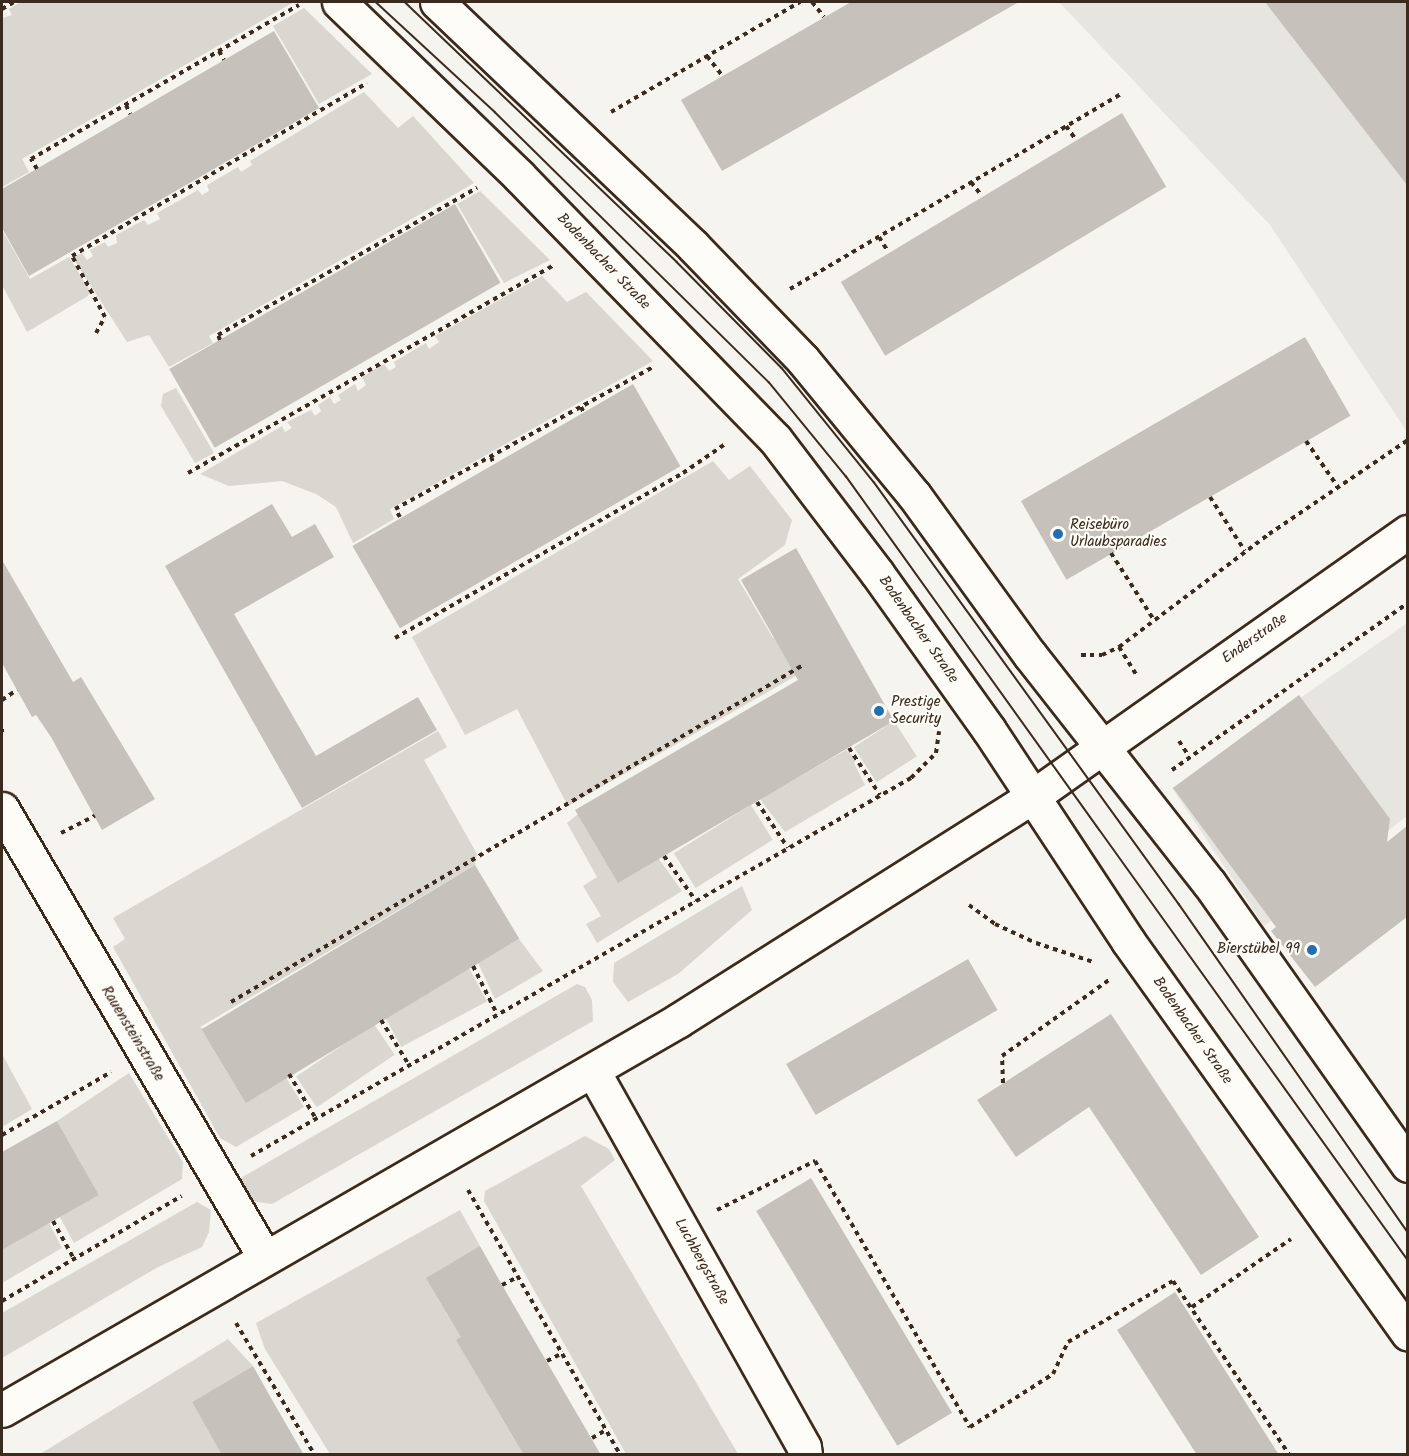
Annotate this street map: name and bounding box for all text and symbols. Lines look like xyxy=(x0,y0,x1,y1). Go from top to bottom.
street label: Bodenbacher Straße xyxy=(552,210,654,314)
place label: Reisebüro Urlaubsparadies xyxy=(1070,516,1167,551)
marker: Reisebüro Urlaubsparadies xyxy=(1051,527,1065,541)
street label: Bodenbacher Straße xyxy=(874,573,962,687)
street label: Enderstraße xyxy=(1219,610,1291,668)
place label: Prestige Security xyxy=(891,693,941,728)
marker: Prestige Security xyxy=(872,704,886,718)
place label: Bierstübel 99 xyxy=(1217,941,1300,959)
marker: Bierstübel 99 xyxy=(1305,943,1319,957)
street label: Bodenbacher Straße xyxy=(1148,974,1236,1088)
street label: Rauensteinstraße xyxy=(96,983,168,1085)
street label: Luchbergstraße xyxy=(670,1215,732,1309)

